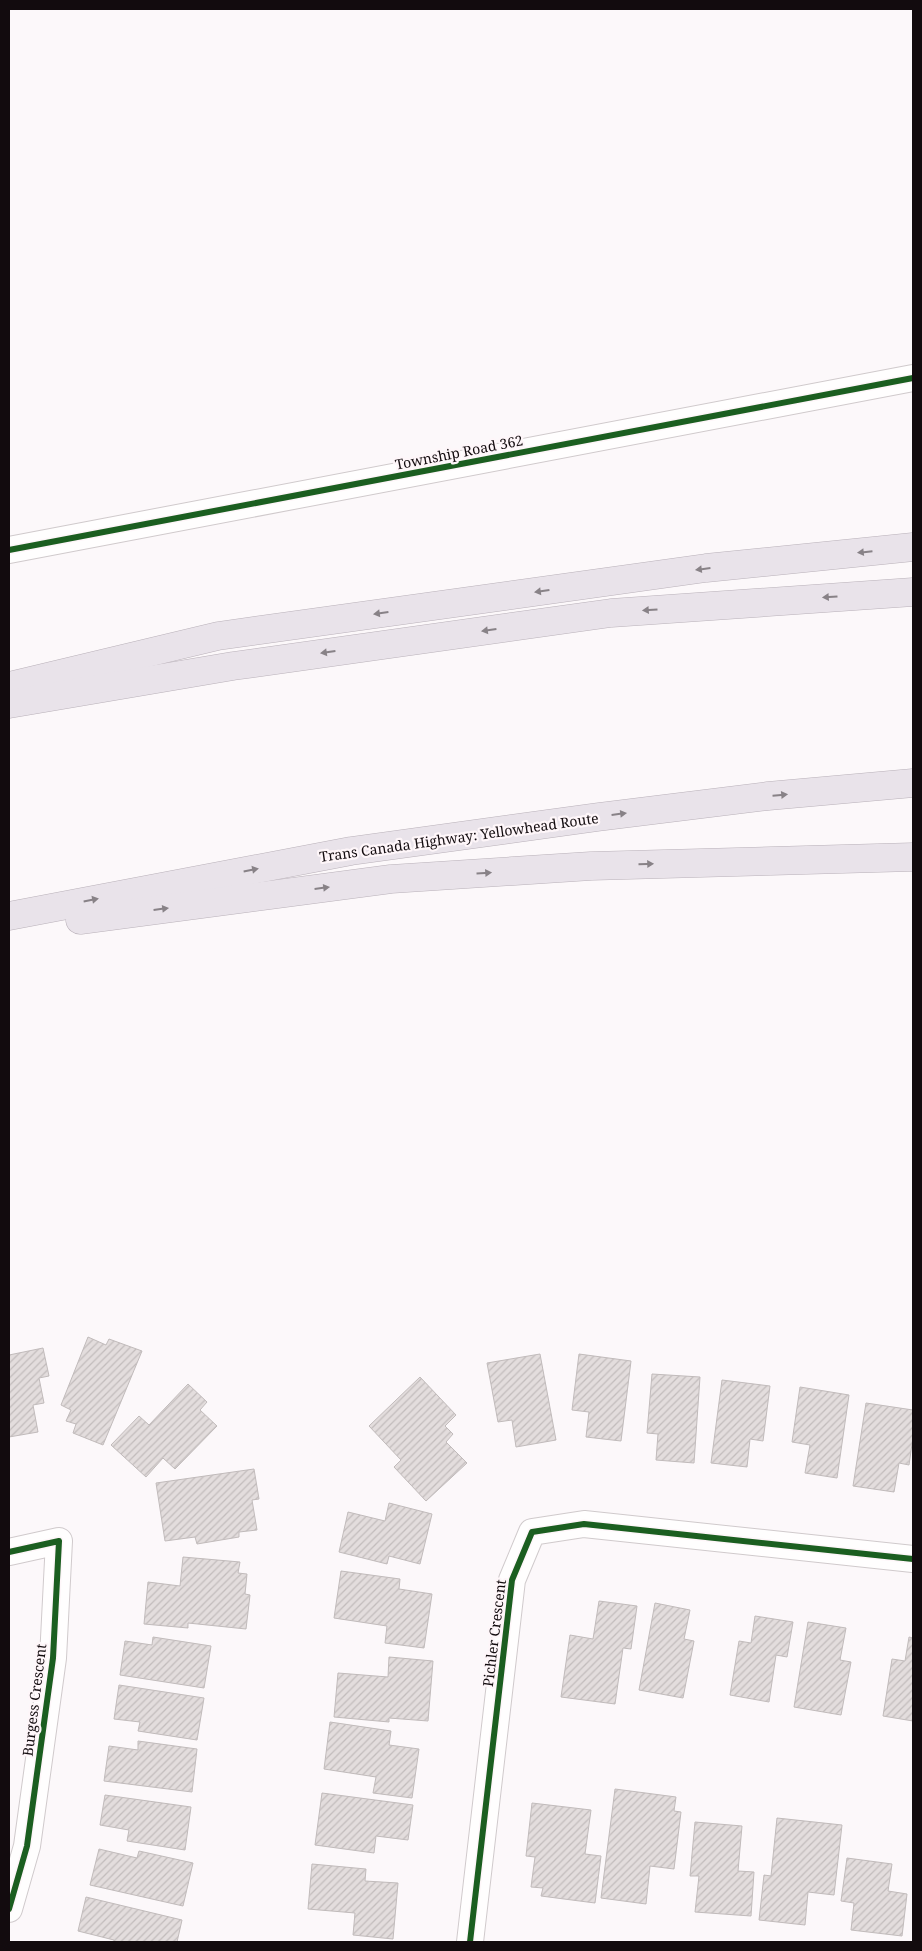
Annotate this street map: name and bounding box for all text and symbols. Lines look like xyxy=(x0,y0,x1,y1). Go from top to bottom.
street label: Township Road 362 xyxy=(393,430,525,474)
one-way arrow xyxy=(856,548,872,556)
one-way arrow xyxy=(695,565,711,573)
one-way arrow xyxy=(534,587,550,595)
one-way arrow xyxy=(821,594,837,602)
one-way arrow xyxy=(642,607,658,615)
one-way arrow xyxy=(373,609,389,617)
one-way arrow xyxy=(481,626,497,634)
one-way arrow xyxy=(320,649,336,657)
one-way arrow xyxy=(773,790,789,798)
street label: Trans Canada Highway: Yellowhead Route xyxy=(318,808,600,866)
one-way arrow xyxy=(611,810,627,818)
one-way arrow xyxy=(639,859,655,867)
one-way arrow xyxy=(243,866,259,874)
one-way arrow xyxy=(476,869,492,877)
one-way arrow xyxy=(315,884,331,892)
one-way arrow xyxy=(83,896,99,904)
one-way arrow xyxy=(154,905,170,913)
street label: Pichler Crescent xyxy=(478,1578,510,1688)
street label: Burgess Crescent xyxy=(18,1643,50,1757)

